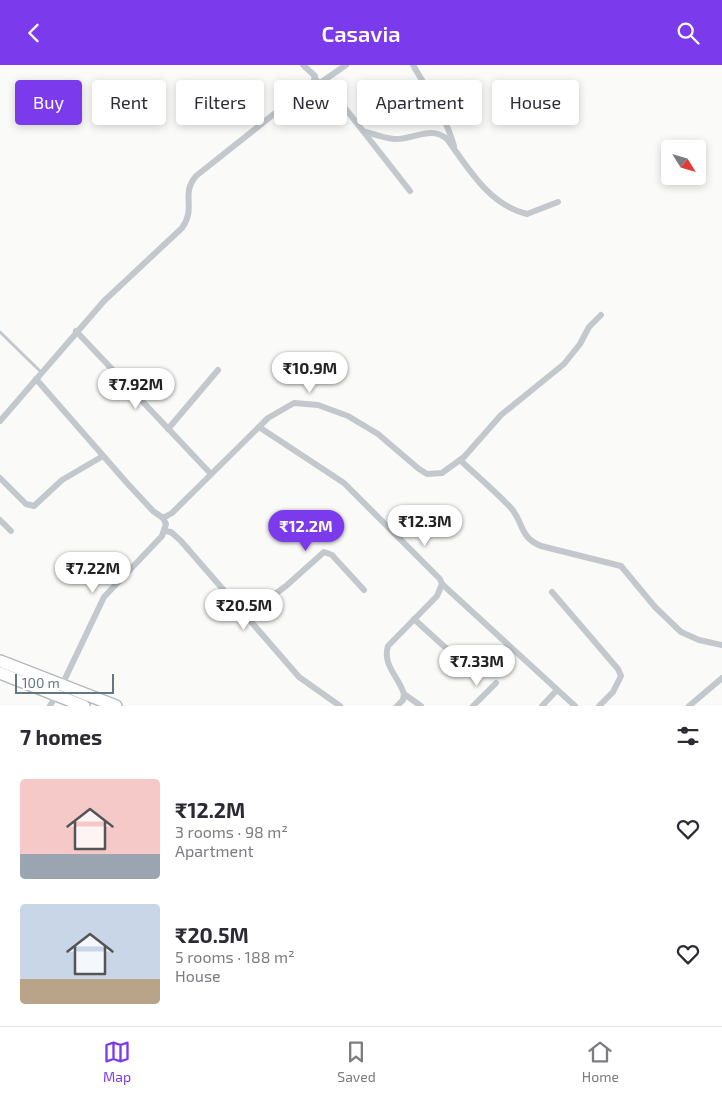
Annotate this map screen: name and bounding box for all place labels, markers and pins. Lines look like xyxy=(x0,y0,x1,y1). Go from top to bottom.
pin: ₹10.9M xyxy=(269,351,351,394)
pin: ₹7.92M xyxy=(95,367,177,410)
pin: ₹12.3M xyxy=(384,505,466,547)
pin: ₹12.2M xyxy=(265,509,347,552)
pin: ₹7.22M xyxy=(52,551,134,594)
pin: ₹20.5M xyxy=(203,589,285,631)
pin: ₹7.33M xyxy=(436,645,518,687)

